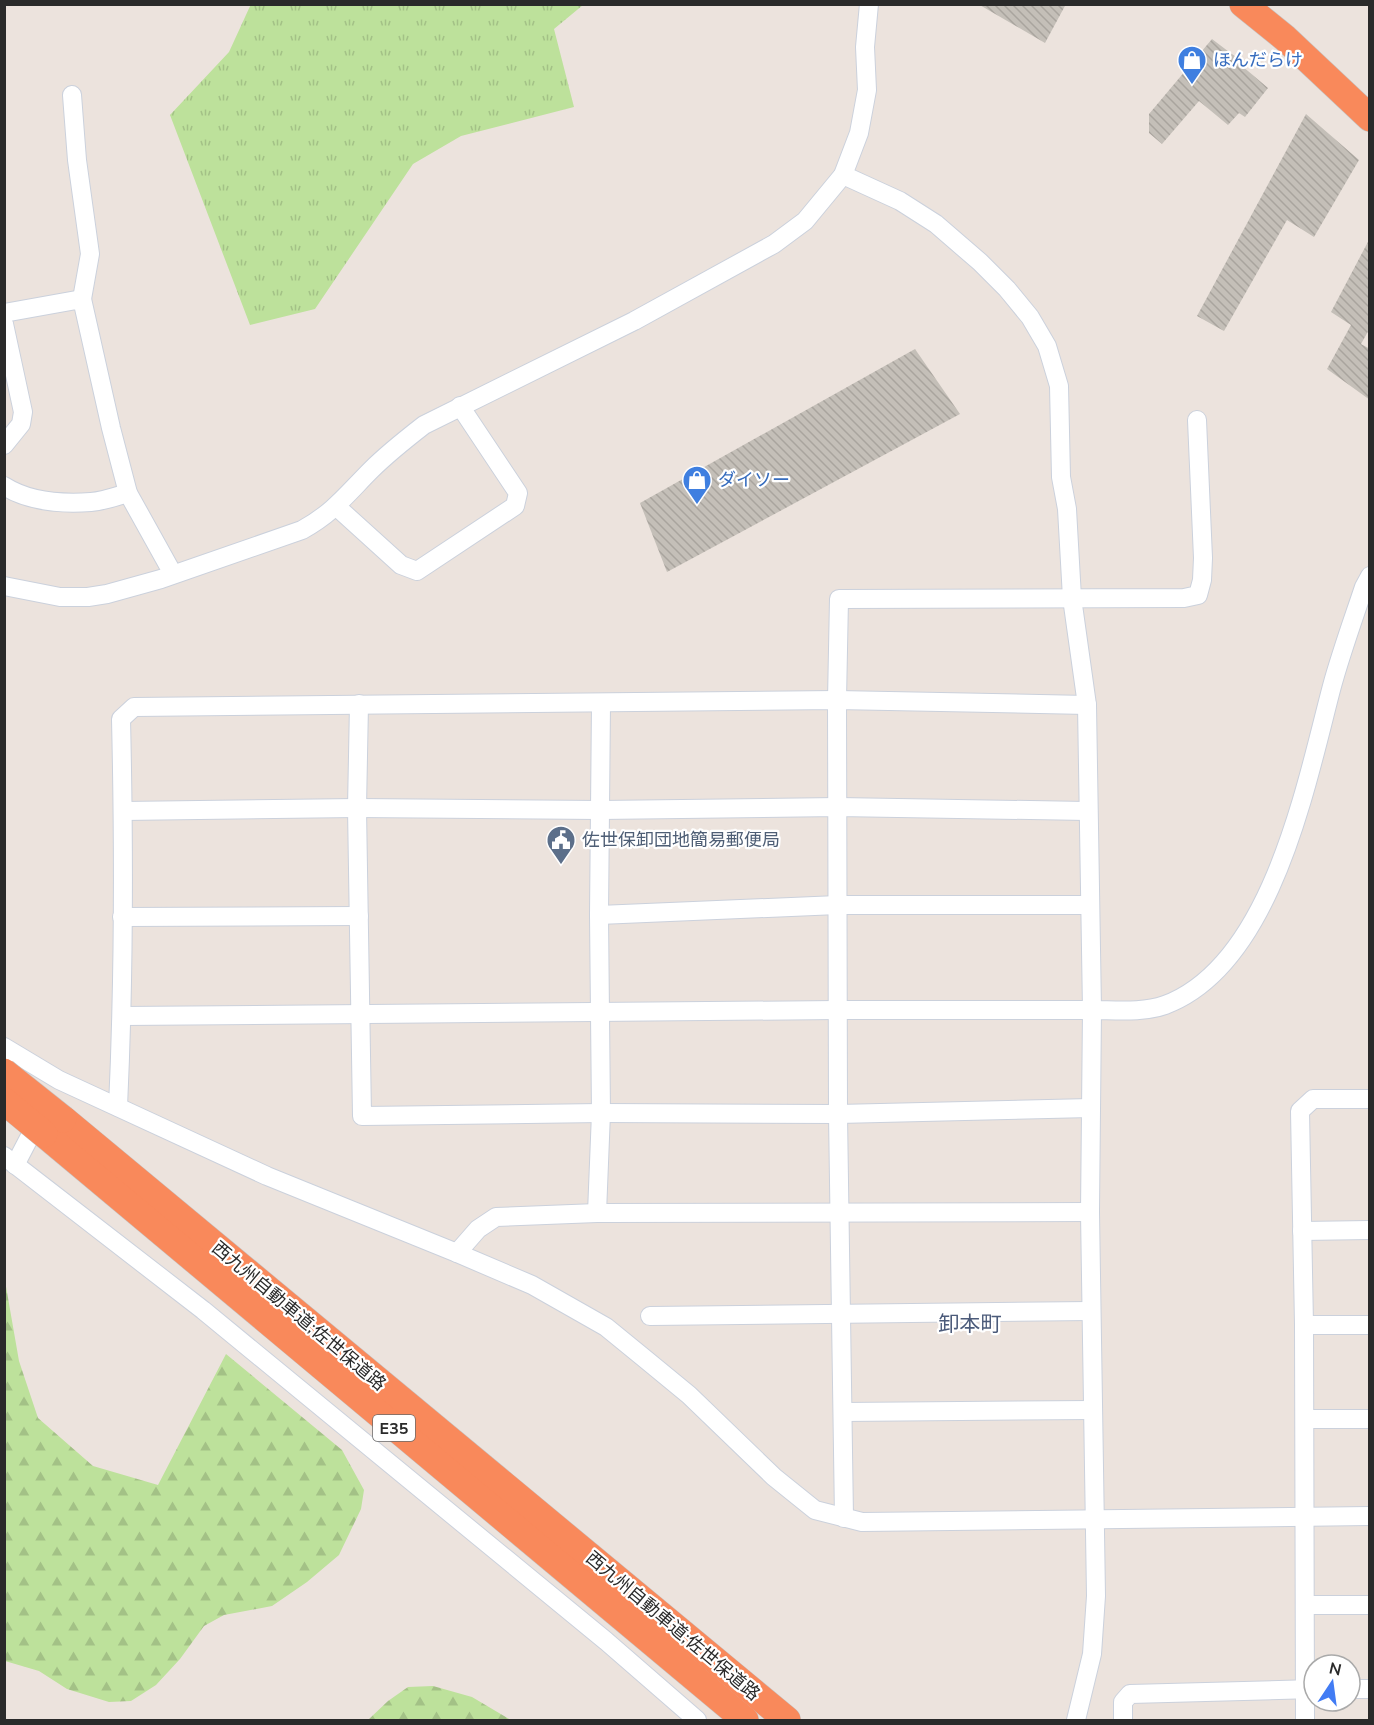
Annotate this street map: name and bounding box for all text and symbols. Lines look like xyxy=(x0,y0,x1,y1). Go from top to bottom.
shop icon: ほんだらけ xyxy=(1176,44,1208,86)
place label: ほんだらけ xyxy=(1213,48,1303,72)
shop icon: ダイソー xyxy=(681,464,713,506)
place label: ダイソー xyxy=(718,468,790,492)
public building icon: 佐世保卸団地簡易郵便局 xyxy=(545,824,577,866)
place label: 佐世保卸団地簡易郵便局 xyxy=(582,828,780,852)
street label: 西九州自動車道;佐世保道路 xyxy=(207,1236,391,1396)
district label: 卸本町 xyxy=(939,1310,1002,1338)
road number: E35 xyxy=(373,1415,415,1441)
street label: 西九州自動車道;佐世保道路 xyxy=(581,1546,765,1706)
north arrow xyxy=(1302,1653,1362,1713)
text: N xyxy=(1327,1657,1343,1681)

